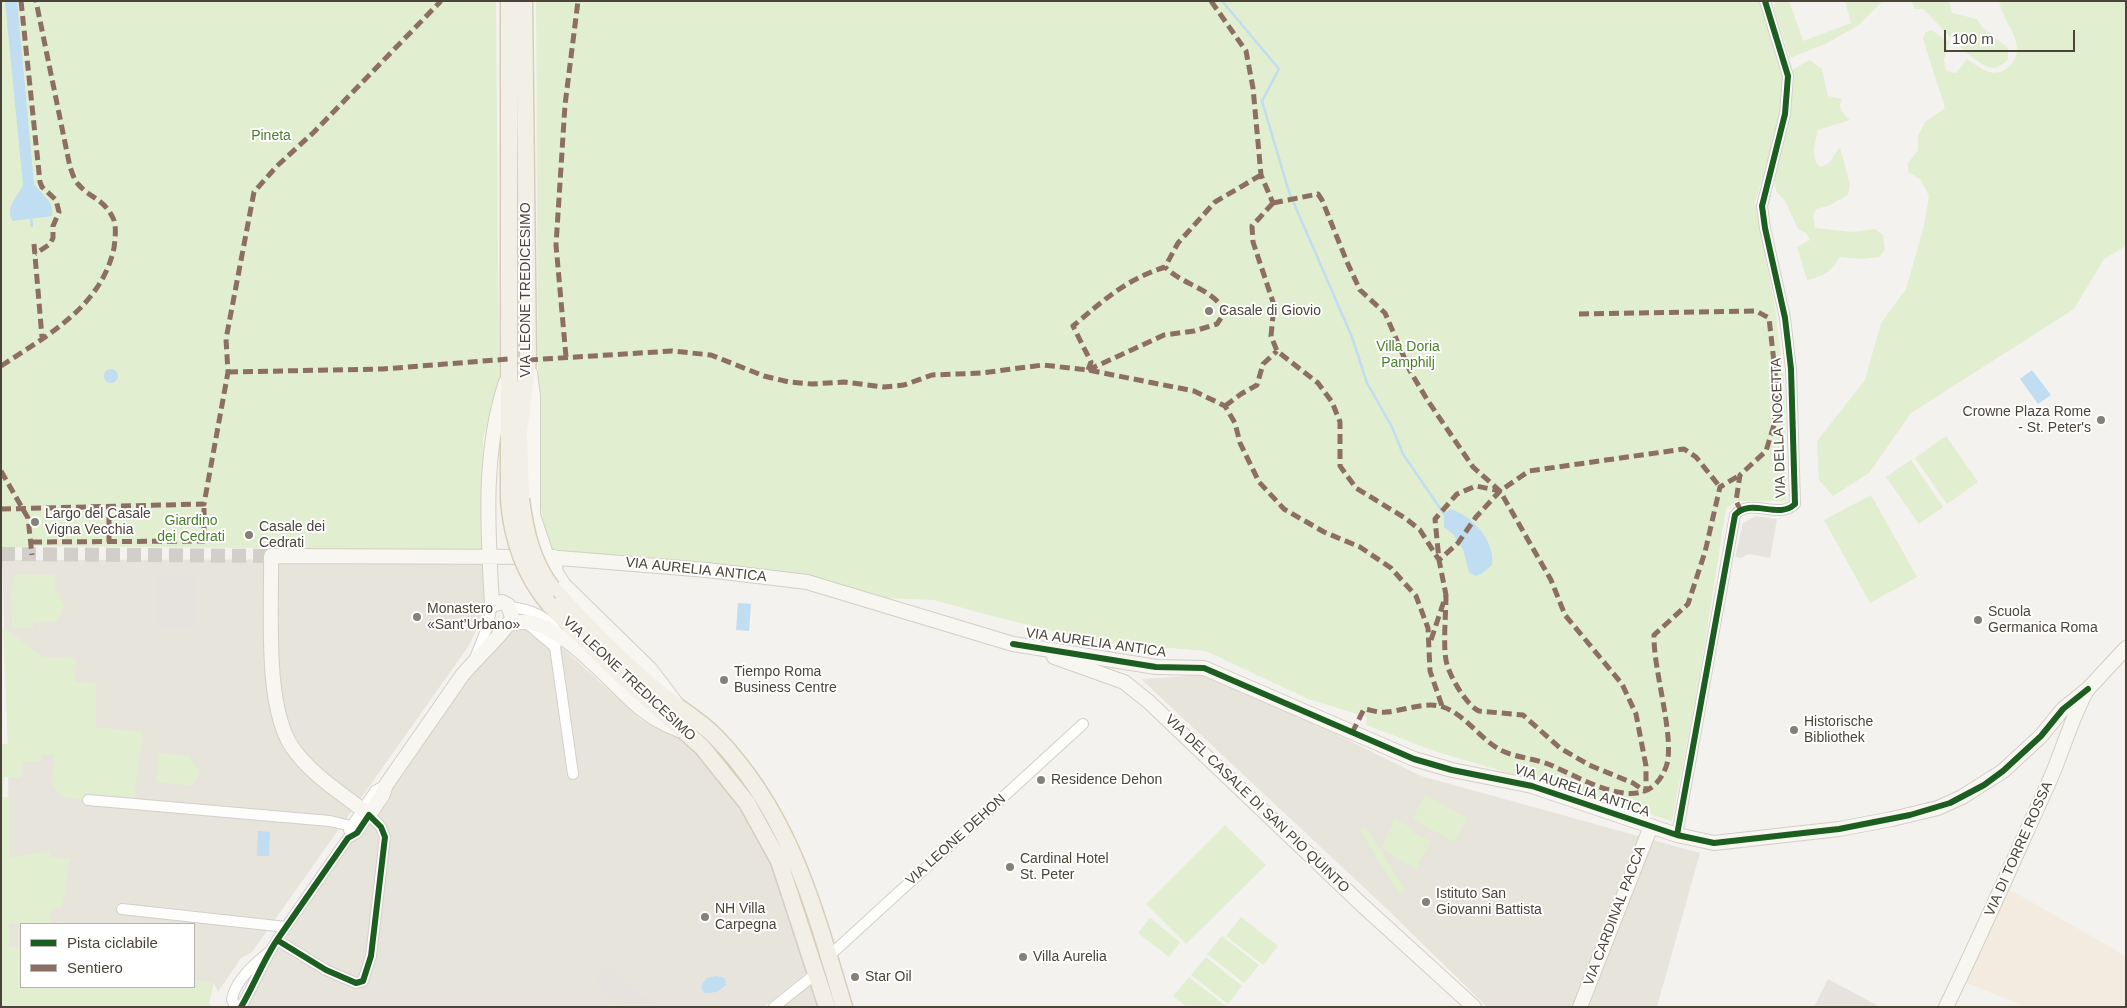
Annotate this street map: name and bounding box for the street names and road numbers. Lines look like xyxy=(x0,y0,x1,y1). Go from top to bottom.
street label: VIA LEONE TREDICESIMO xyxy=(518,202,534,378)
street label: VIA DELLA NOCETTA xyxy=(1768,357,1790,499)
street label: VIA AURELIA ANTICA xyxy=(625,554,767,586)
street label: VIA LEONE TREDICESIMO xyxy=(559,613,699,745)
street label: VIA AURELIA ANTICA xyxy=(1025,625,1167,661)
street label: VIA DEL CASALE DI SAN PIO QUINTO xyxy=(1161,711,1353,897)
street label: VIA AURELIA ANTICA xyxy=(1512,761,1652,821)
street label: VIA DI TORRE ROSSA xyxy=(1982,779,2056,919)
street label: VIA LEONE DEHON xyxy=(903,791,1009,889)
street label: VIA CARDINAL PACCA xyxy=(1581,844,1649,988)

